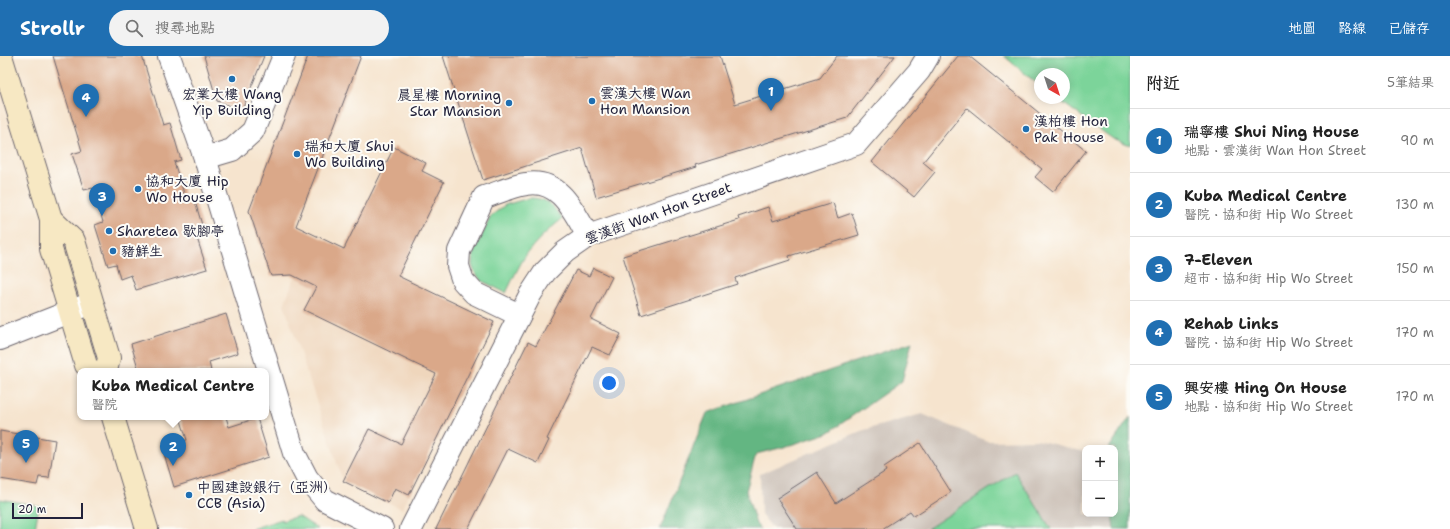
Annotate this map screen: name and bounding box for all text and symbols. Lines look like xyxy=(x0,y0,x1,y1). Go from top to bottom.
search box xyxy=(109,10,389,46)
text: Strollr xyxy=(20,16,85,41)
icon: search xyxy=(123,17,145,39)
text: 搜尋地點 xyxy=(155,18,215,38)
text: 地圖 xyxy=(1288,19,1316,37)
text: 路線 xyxy=(1338,19,1366,37)
text: 已儲存 xyxy=(1388,19,1430,37)
north arrow xyxy=(1034,68,1070,104)
text: 附近 xyxy=(1146,72,1180,94)
marker: 宏業大樓 Wang Yip Building xyxy=(227,74,237,84)
text: 5筆結果 xyxy=(1387,74,1434,91)
pin: 1 xyxy=(758,78,784,111)
pin: 4 xyxy=(73,84,99,117)
place label: 雲漢大樓 Wan Hon Mansion xyxy=(600,84,691,118)
place label: 宏業大樓 Wang Yip Building xyxy=(182,85,282,119)
place label: 晨星樓 Morning Star Mansion xyxy=(397,86,501,120)
marker: 雲漢大樓 Wan Hon Mansion xyxy=(587,96,597,106)
marker: 晨星樓 Morning Star Mansion xyxy=(504,98,514,108)
place label: 漢柏樓 Hon Pak House xyxy=(1034,112,1108,146)
text: 瑞寧樓 Shui Ning House xyxy=(1184,122,1359,142)
marker: 漢柏樓 Hon Pak House xyxy=(1021,124,1031,134)
text: 1 xyxy=(1156,132,1162,149)
text: 90 m xyxy=(1400,132,1434,149)
place label: 瑞和大廈 Shui Wo Building xyxy=(304,137,394,171)
text: 地點 · 雲漢街 Wan Hon Street xyxy=(1184,142,1366,159)
marker: 瑞和大廈 Shui Wo Building xyxy=(292,149,302,159)
place label: 協和大廈 Hip Wo House xyxy=(146,172,229,206)
street label: 雲漢街 Wan Hon Street xyxy=(582,178,734,248)
pin: 3 xyxy=(89,183,115,216)
marker: 協和大廈 Hip Wo House xyxy=(133,184,143,194)
text: Kuba Medical Centre xyxy=(1184,186,1347,206)
text: 2 xyxy=(1154,196,1164,213)
text: 130 m xyxy=(1396,196,1434,213)
text: 醫院 · 協和街 Hip Wo Street xyxy=(1184,206,1353,223)
place label: Sharetea 歇腳亭 xyxy=(117,222,224,240)
marker: Sharetea 歇腳亭 xyxy=(104,226,114,236)
place label: 豬鮮生 xyxy=(121,242,163,260)
marker: 豬鮮生 xyxy=(108,246,118,256)
text: 7-Eleven xyxy=(1184,250,1253,270)
text: 3 xyxy=(1154,260,1164,277)
text: 150 m xyxy=(1396,260,1434,277)
text: 超市 · 協和街 Hip Wo Street xyxy=(1184,270,1353,287)
text: Rehab Links xyxy=(1184,314,1279,334)
text: 4 xyxy=(1154,324,1164,341)
text: 170 m xyxy=(1396,324,1434,341)
text: 醫院 · 協和街 Hip Wo Street xyxy=(1184,334,1353,351)
popup xyxy=(77,368,269,420)
your location xyxy=(599,373,619,393)
text: Kuba Medical Centre xyxy=(92,376,255,396)
text: 興安樓 Hing On House xyxy=(1184,378,1347,398)
text: 5 xyxy=(1155,388,1163,405)
text: 170 m xyxy=(1396,388,1434,405)
text: 醫院 xyxy=(92,396,118,413)
text: 地點 · 協和街 Hip Wo Street xyxy=(1184,398,1353,415)
pin: 5 xyxy=(13,430,39,463)
pin: 2 xyxy=(160,433,186,466)
map controls xyxy=(1082,445,1118,517)
button: + xyxy=(1082,445,1118,481)
place label: 中國建設銀行（亞洲） CCB (Asia) xyxy=(197,478,337,512)
button: − xyxy=(1082,481,1118,517)
marker: 中國建設銀行（亞洲） CCB (Asia) xyxy=(184,490,194,500)
scale bar xyxy=(12,501,83,520)
text: 20 m xyxy=(18,502,46,517)

